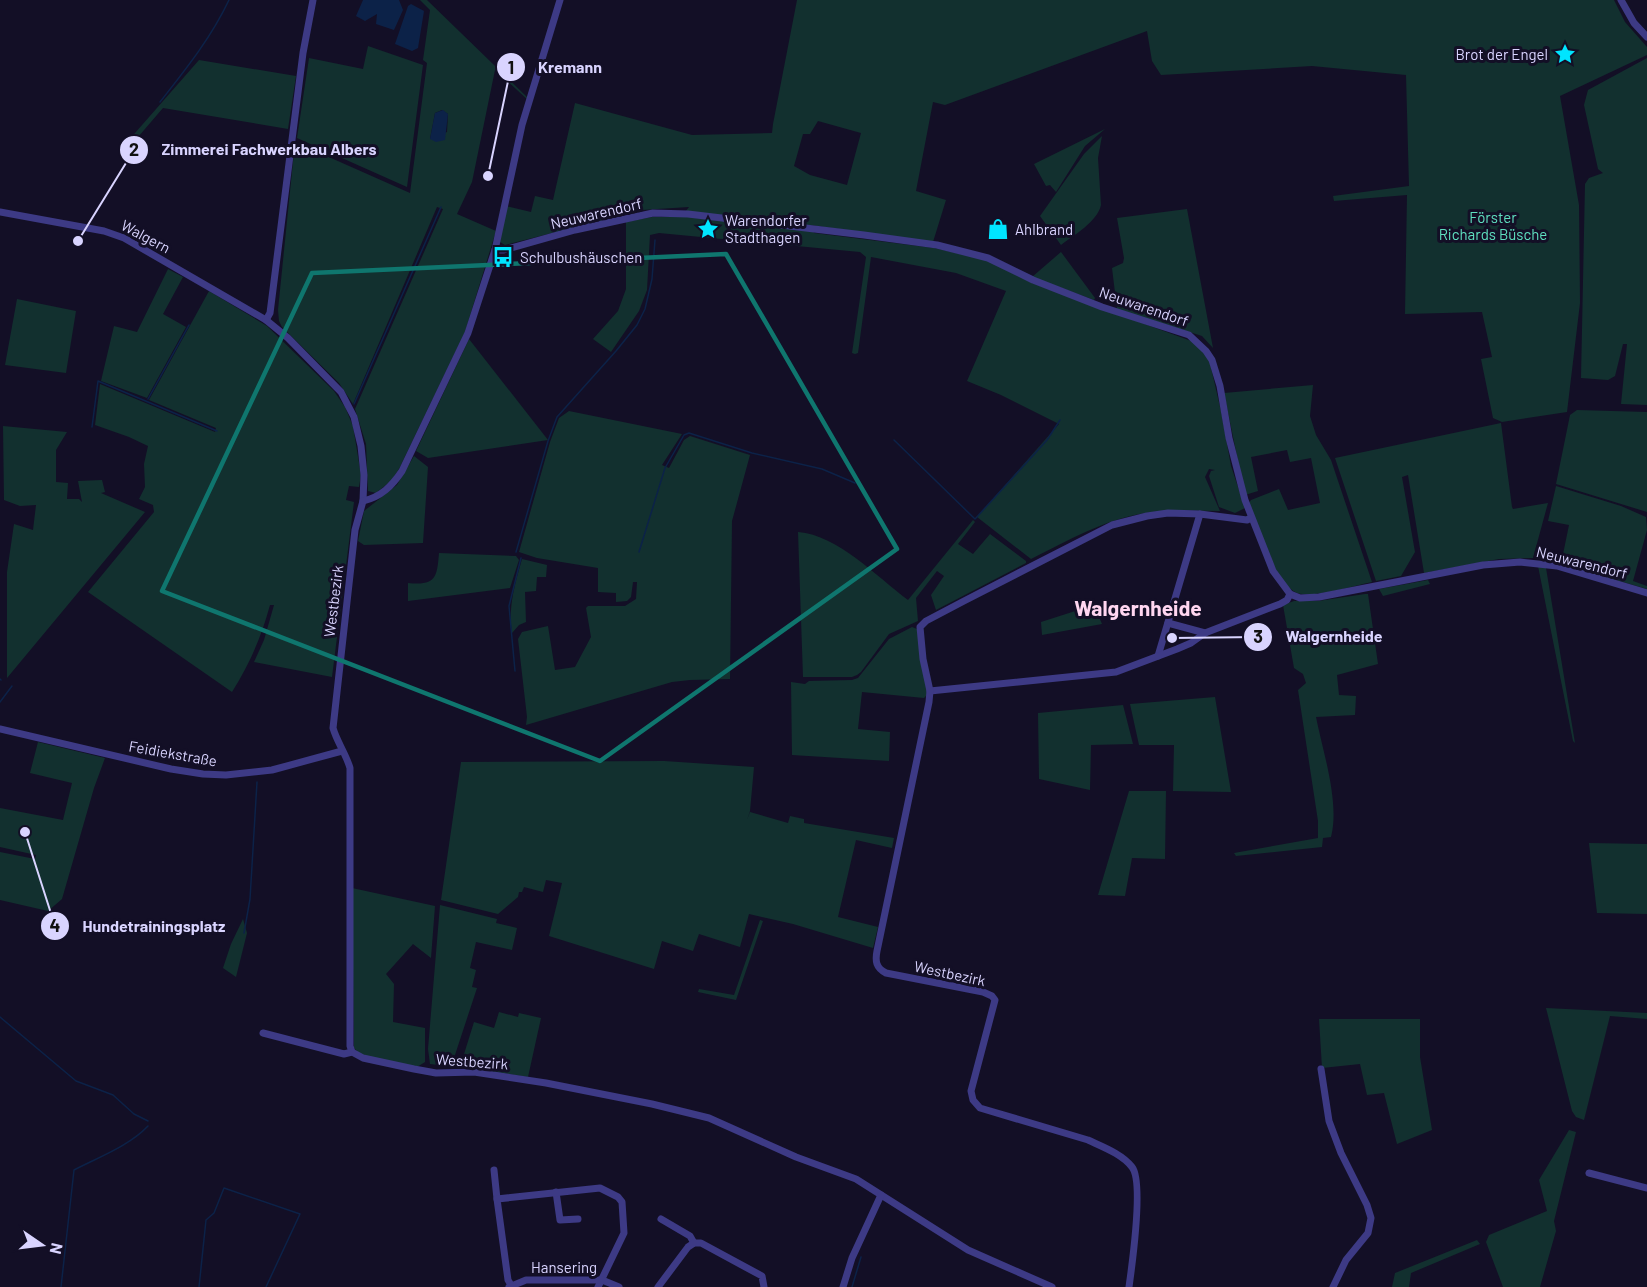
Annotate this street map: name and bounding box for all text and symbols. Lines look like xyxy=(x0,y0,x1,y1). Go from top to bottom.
place icon: Brot der Engel xyxy=(1553,42,1577,66)
place label: Brot der Engel xyxy=(1455,45,1548,63)
callout: Kremann xyxy=(496,50,614,84)
text: 1 xyxy=(508,56,514,78)
text: Kremann xyxy=(538,57,602,76)
callout: Zimmerei Fachwerkbau Albers xyxy=(119,133,388,167)
text: 2 xyxy=(129,138,139,160)
text: Zimmerei Fachwerkbau Albers xyxy=(161,139,377,158)
street label: Neuwarendorf xyxy=(549,194,643,232)
park label: Förster Richards Büsche xyxy=(1439,208,1547,243)
place label: Warendorfer Stadthagen xyxy=(725,211,807,246)
street label: Walgern xyxy=(118,216,174,256)
place icon: Warendorfer Stadthagen xyxy=(696,217,720,241)
shop icon: Ahlbrand xyxy=(986,217,1010,241)
place label: Ahlbrand xyxy=(1015,220,1073,238)
bus stop icon: Schulbushäuschen xyxy=(491,245,515,269)
place label: Schulbushäuschen xyxy=(520,248,642,266)
street label: Neuwarendorf xyxy=(1097,282,1191,330)
street label: Neuwarendorf xyxy=(1535,542,1629,582)
street label: Westbezirk xyxy=(320,563,346,638)
district label: Walgernheide xyxy=(1074,595,1202,620)
callout: Walgernheide xyxy=(1243,620,1395,654)
text: 3 xyxy=(1253,625,1263,647)
text: Walgernheide xyxy=(1285,626,1383,645)
street label: Feidiekstraße xyxy=(127,736,219,770)
callout: Hundetrainingsplatz xyxy=(40,909,237,943)
text: 4 xyxy=(50,914,61,936)
text: Hundetrainingsplatz xyxy=(83,916,225,935)
street label: Westbezirk xyxy=(913,957,988,989)
street label: Westbezirk xyxy=(435,1049,509,1073)
north arrow xyxy=(12,1215,72,1275)
text: N xyxy=(47,1241,68,1256)
street label: Hansering xyxy=(531,1258,597,1276)

